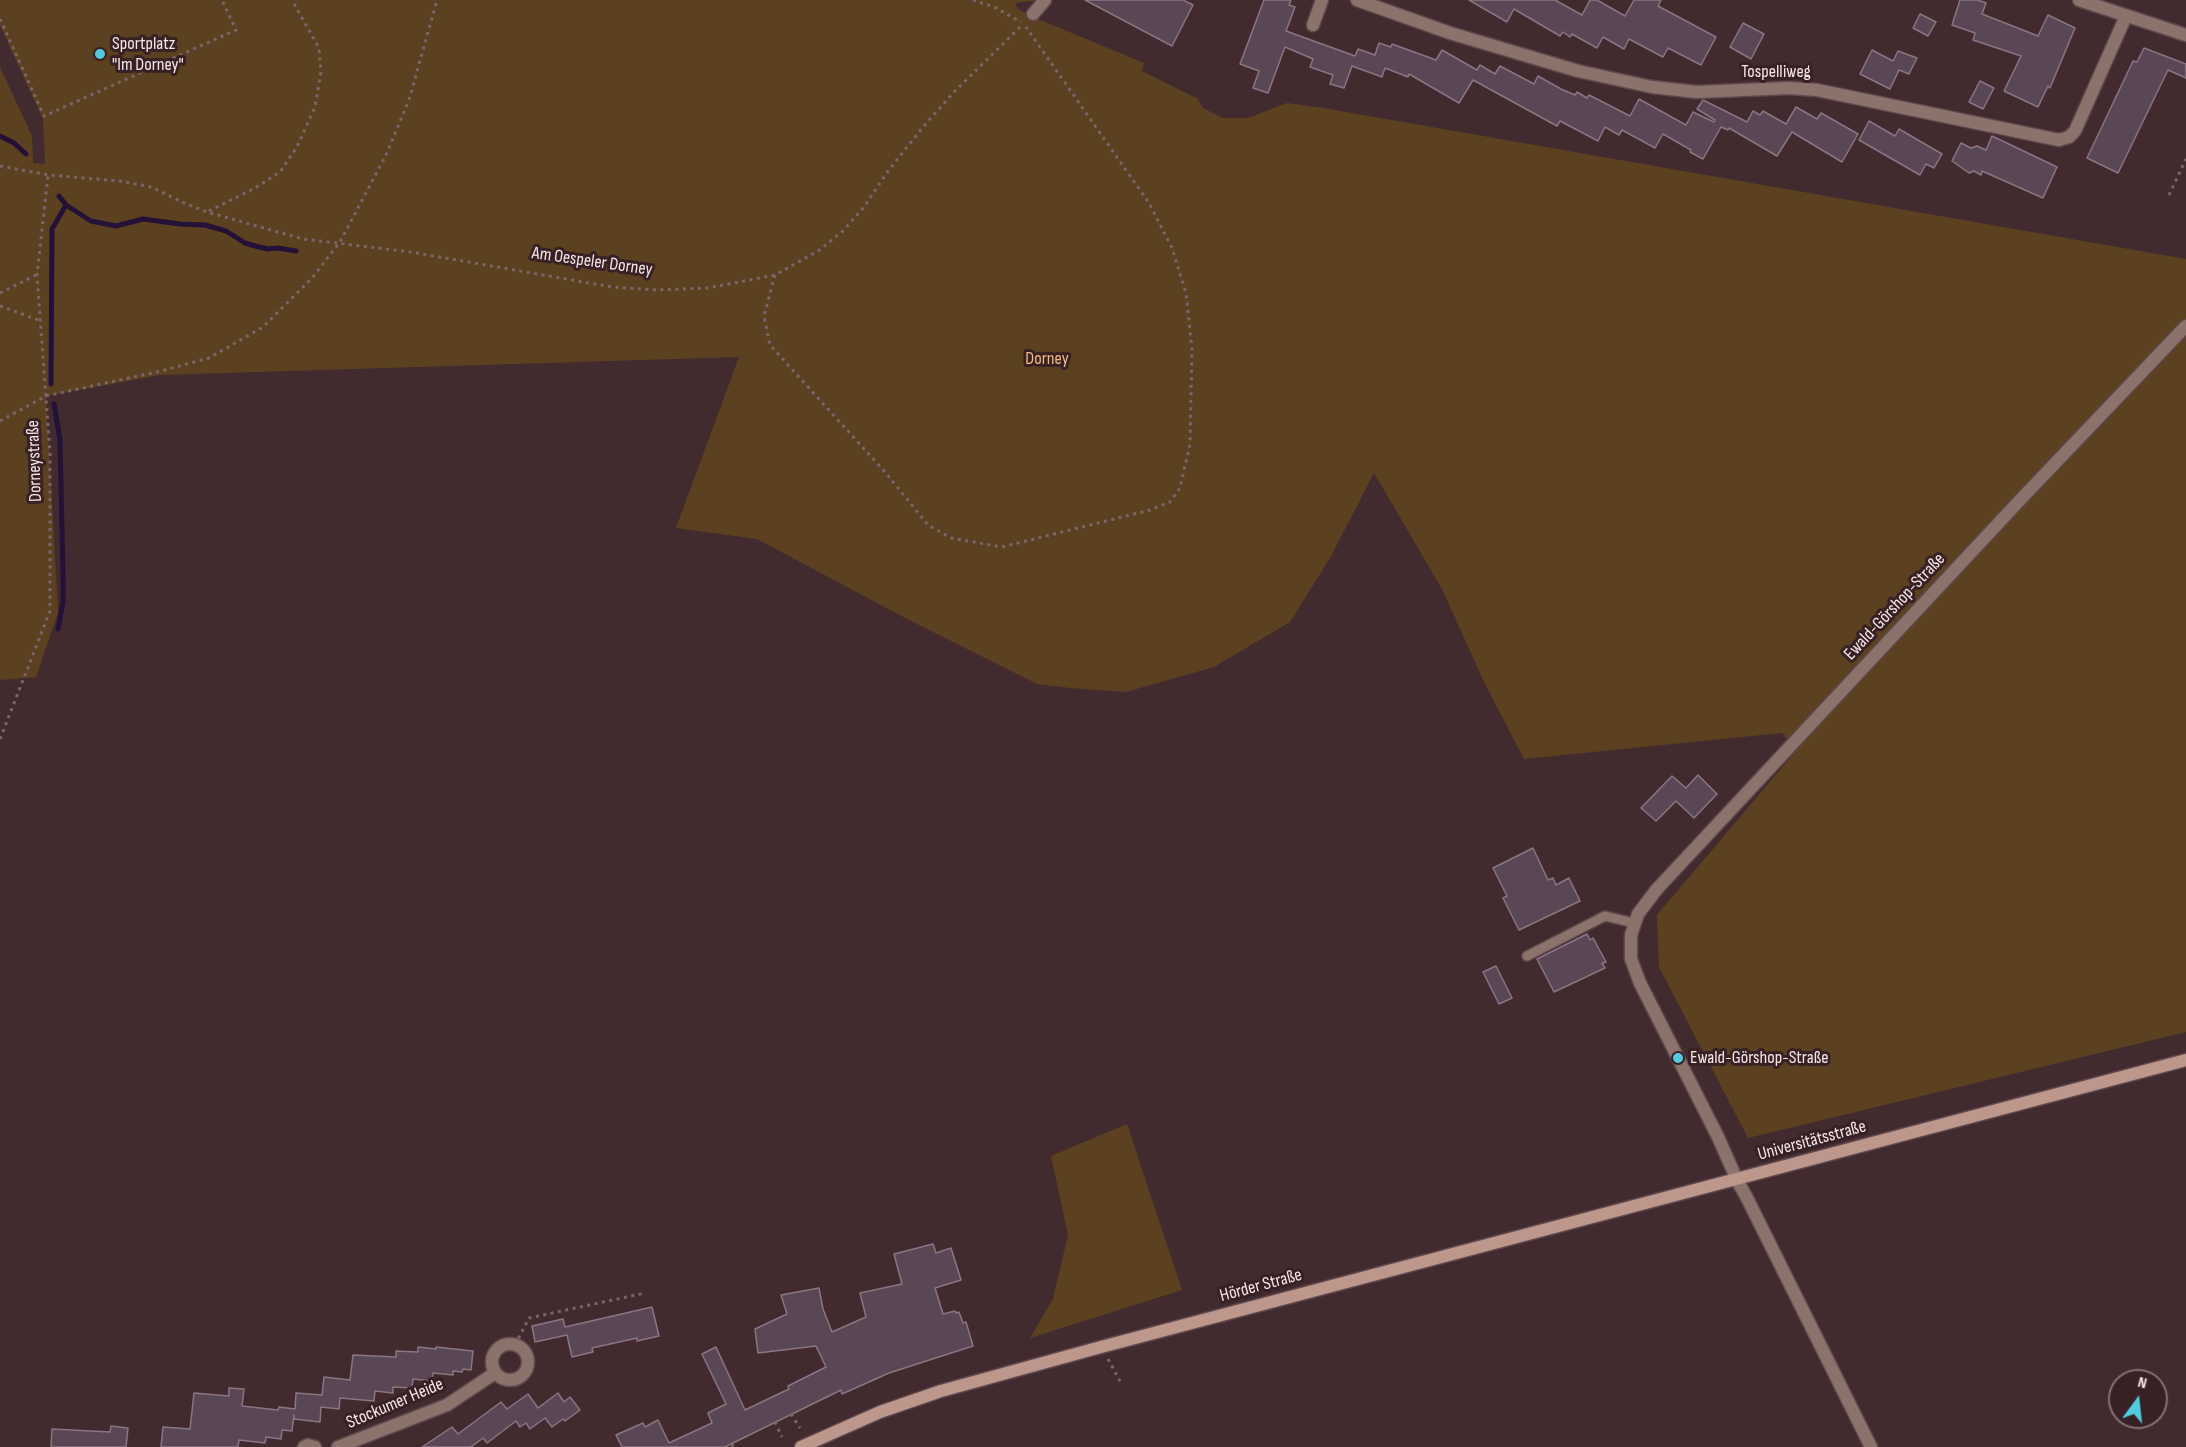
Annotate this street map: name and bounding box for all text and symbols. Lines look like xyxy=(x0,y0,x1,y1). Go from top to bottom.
place label: Sportplatz "Im Dorney" xyxy=(112,33,184,76)
marker: Sportplatz "Im Dorney" xyxy=(93,47,107,61)
street label: Tospelliweg xyxy=(1741,61,1811,83)
street label: Am Oespeler Dorney xyxy=(530,243,654,281)
park label: Dorney xyxy=(1025,348,1069,370)
street label: Dorneystraße xyxy=(23,420,47,502)
street label: Ewald-Görshop-Straße xyxy=(1840,549,1950,665)
place label: Ewald-Görshop-Straße xyxy=(1690,1047,1828,1069)
marker: Ewald-Görshop-Straße xyxy=(1671,1051,1685,1065)
street label: Universitätsstraße xyxy=(1755,1116,1869,1166)
street label: Hörder Straße xyxy=(1218,1265,1304,1307)
north arrow xyxy=(2108,1369,2168,1429)
text: N xyxy=(2136,1373,2149,1393)
street label: Stockumer Heide xyxy=(343,1374,447,1434)

